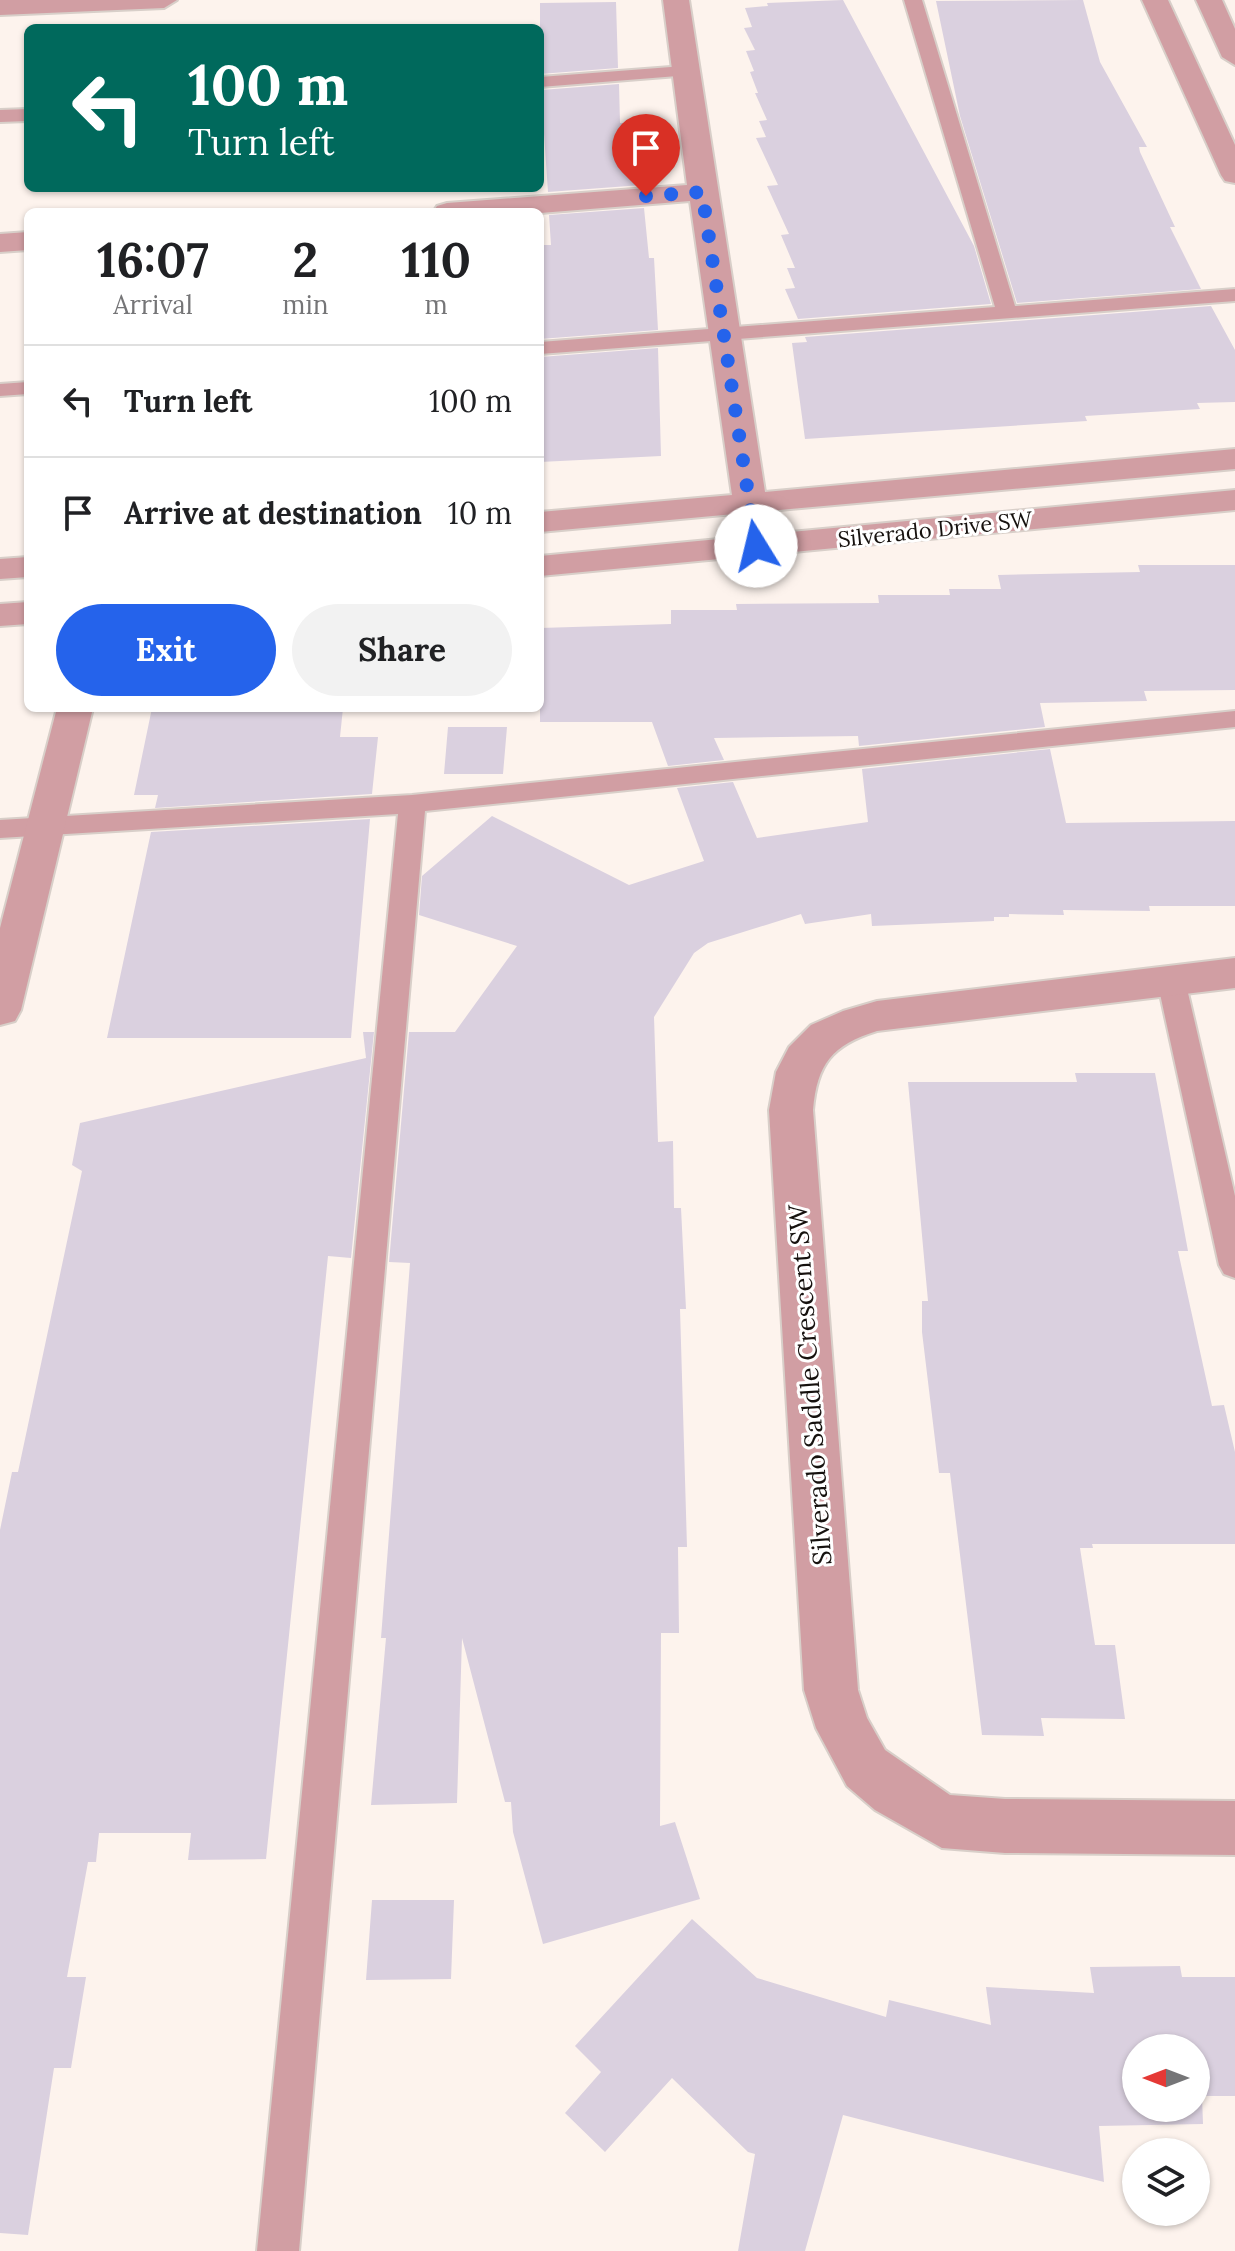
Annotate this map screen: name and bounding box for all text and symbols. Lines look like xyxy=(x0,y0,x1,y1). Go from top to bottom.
text: 100 m xyxy=(188,49,348,120)
icon: left xyxy=(56,56,160,160)
pin xyxy=(612,114,680,196)
text: Turn left xyxy=(188,119,335,165)
icon: arrive xyxy=(624,126,668,170)
text: 16:07 xyxy=(97,229,209,290)
text: 2 xyxy=(293,229,318,290)
text: 110 xyxy=(401,229,471,290)
text: Arrival xyxy=(113,288,193,321)
text: min xyxy=(282,288,328,321)
text: m xyxy=(425,288,448,321)
icon: left xyxy=(56,379,100,423)
text: Turn left xyxy=(124,382,252,420)
text: 100 m xyxy=(429,382,512,420)
icon: arrive xyxy=(56,491,100,535)
text: Arrive at destination xyxy=(124,494,422,532)
text: 10 m xyxy=(448,494,512,532)
position arrow xyxy=(714,504,798,588)
street label: Silverado Drive SW xyxy=(837,505,1035,553)
button: Exit xyxy=(56,604,276,696)
button: Share xyxy=(292,604,512,696)
street label: Silverado Saddle Crescent SW xyxy=(780,1202,839,1567)
north arrow xyxy=(1122,2034,1210,2122)
map controls xyxy=(1122,2034,1210,2226)
button: layers xyxy=(1122,2138,1210,2226)

